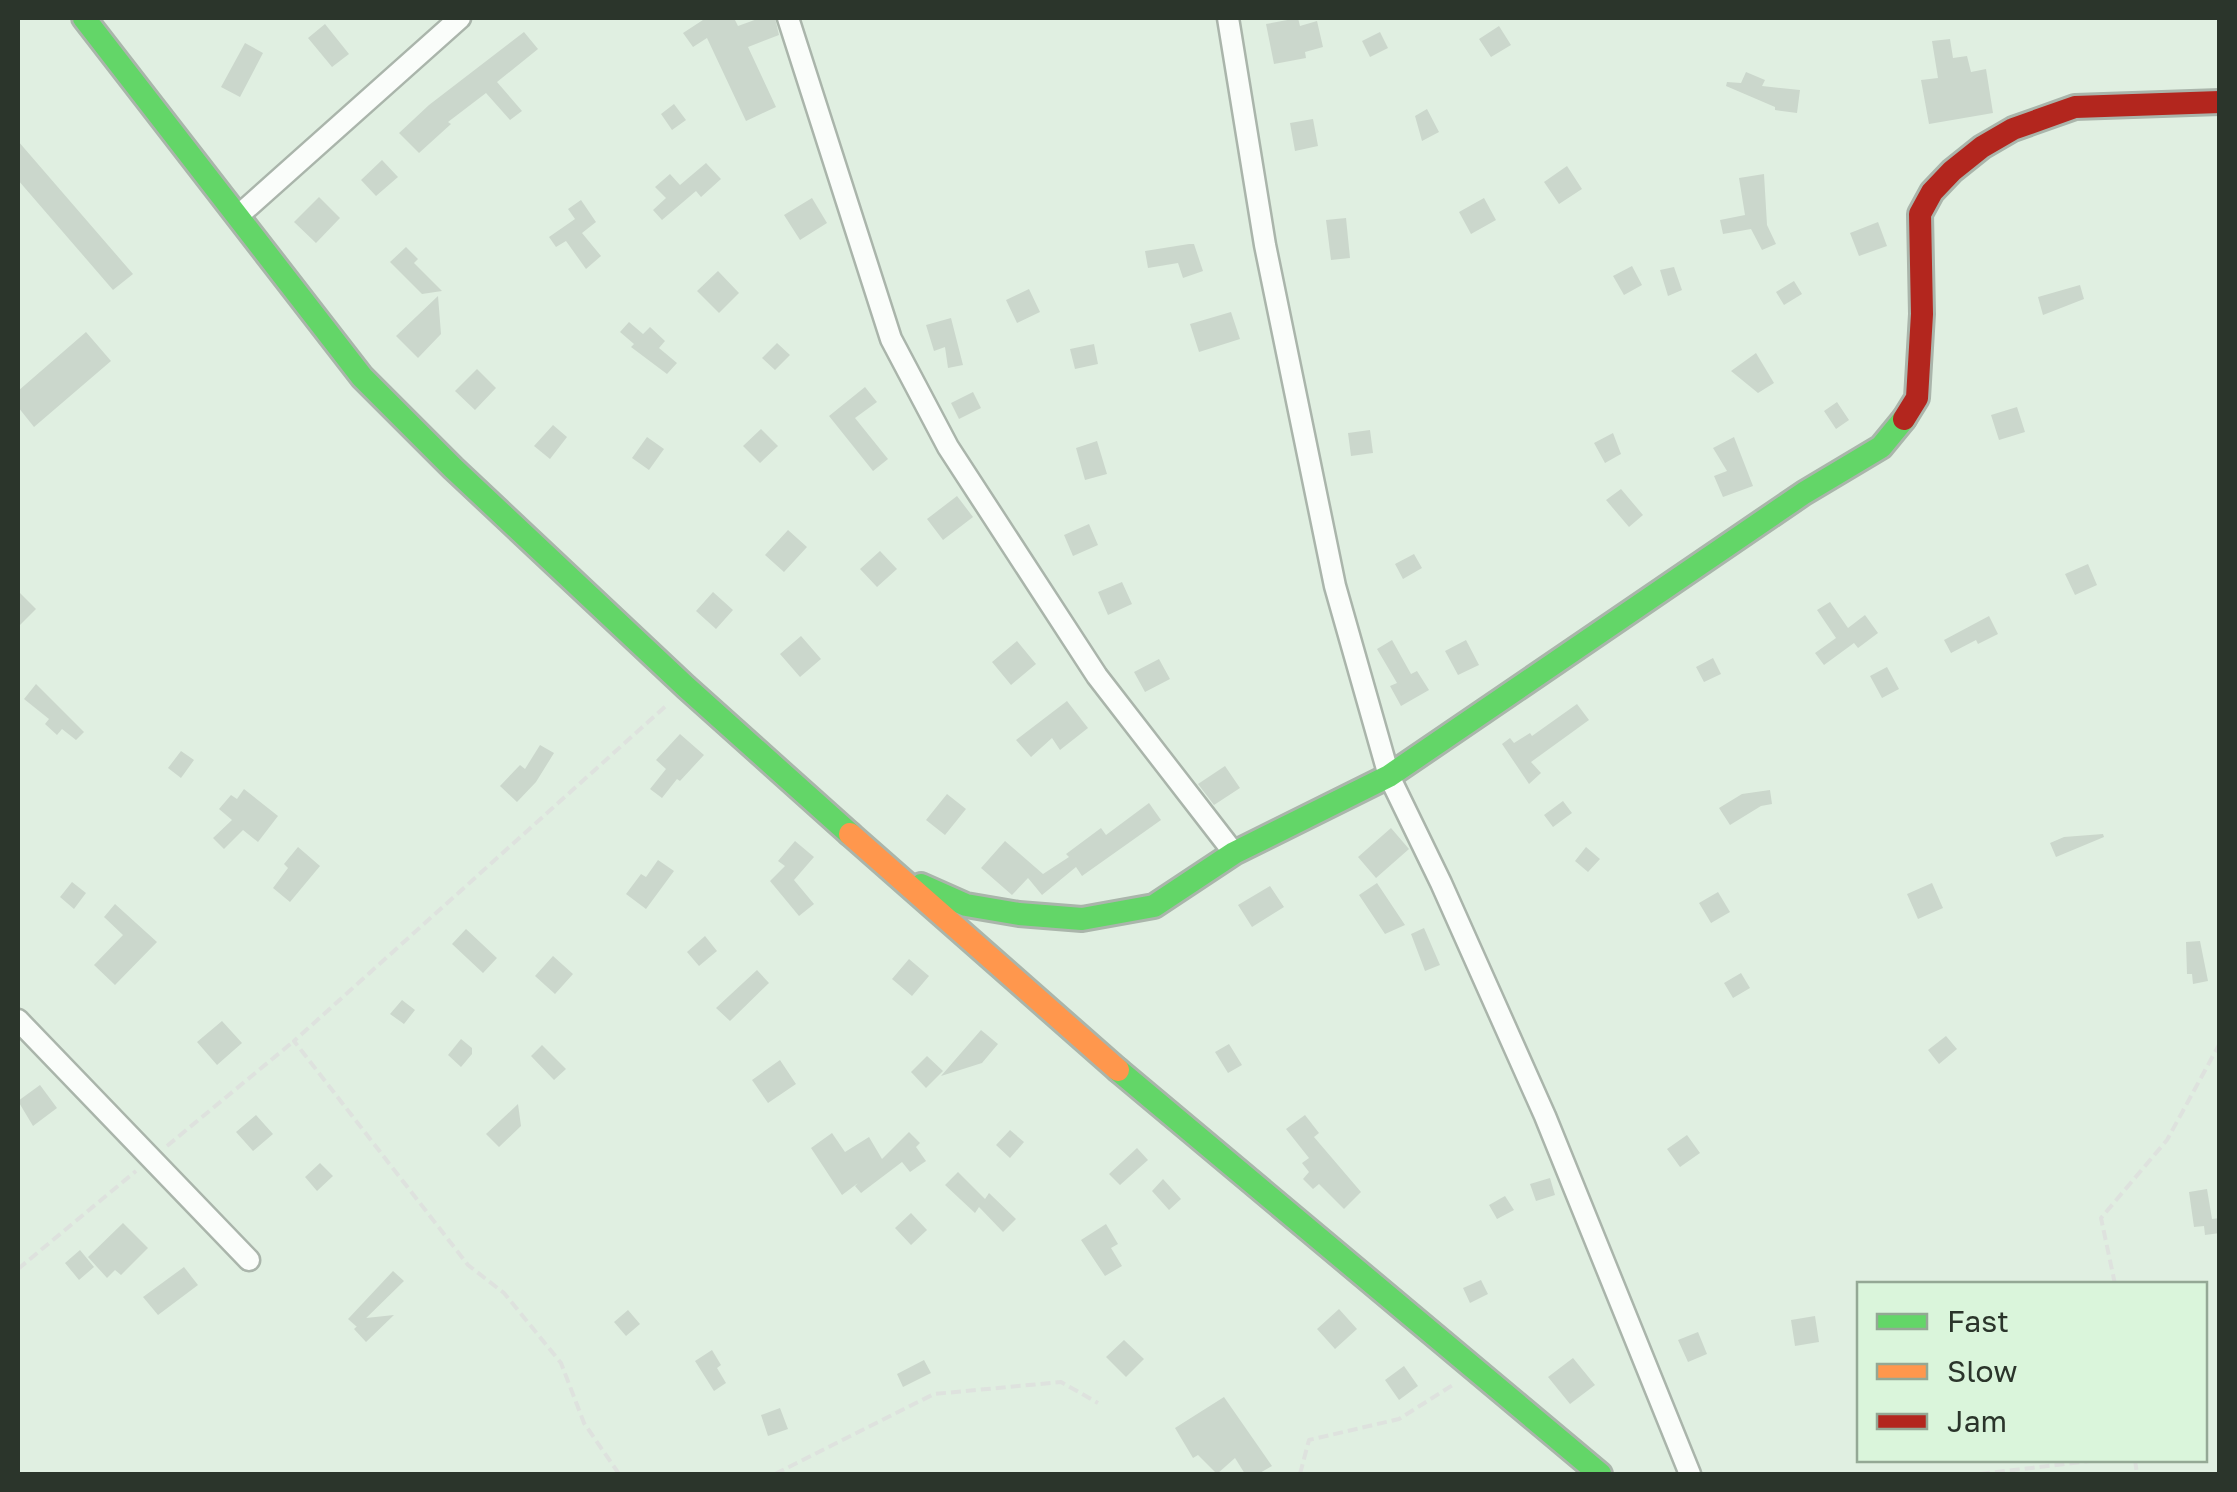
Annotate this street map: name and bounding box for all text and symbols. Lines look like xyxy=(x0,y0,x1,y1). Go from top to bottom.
legend xyxy=(1857,1282,2207,1462)
text: Fast xyxy=(1947,1303,2009,1339)
text: Slow xyxy=(1947,1353,2018,1389)
text: Jam xyxy=(1947,1403,2007,1439)

